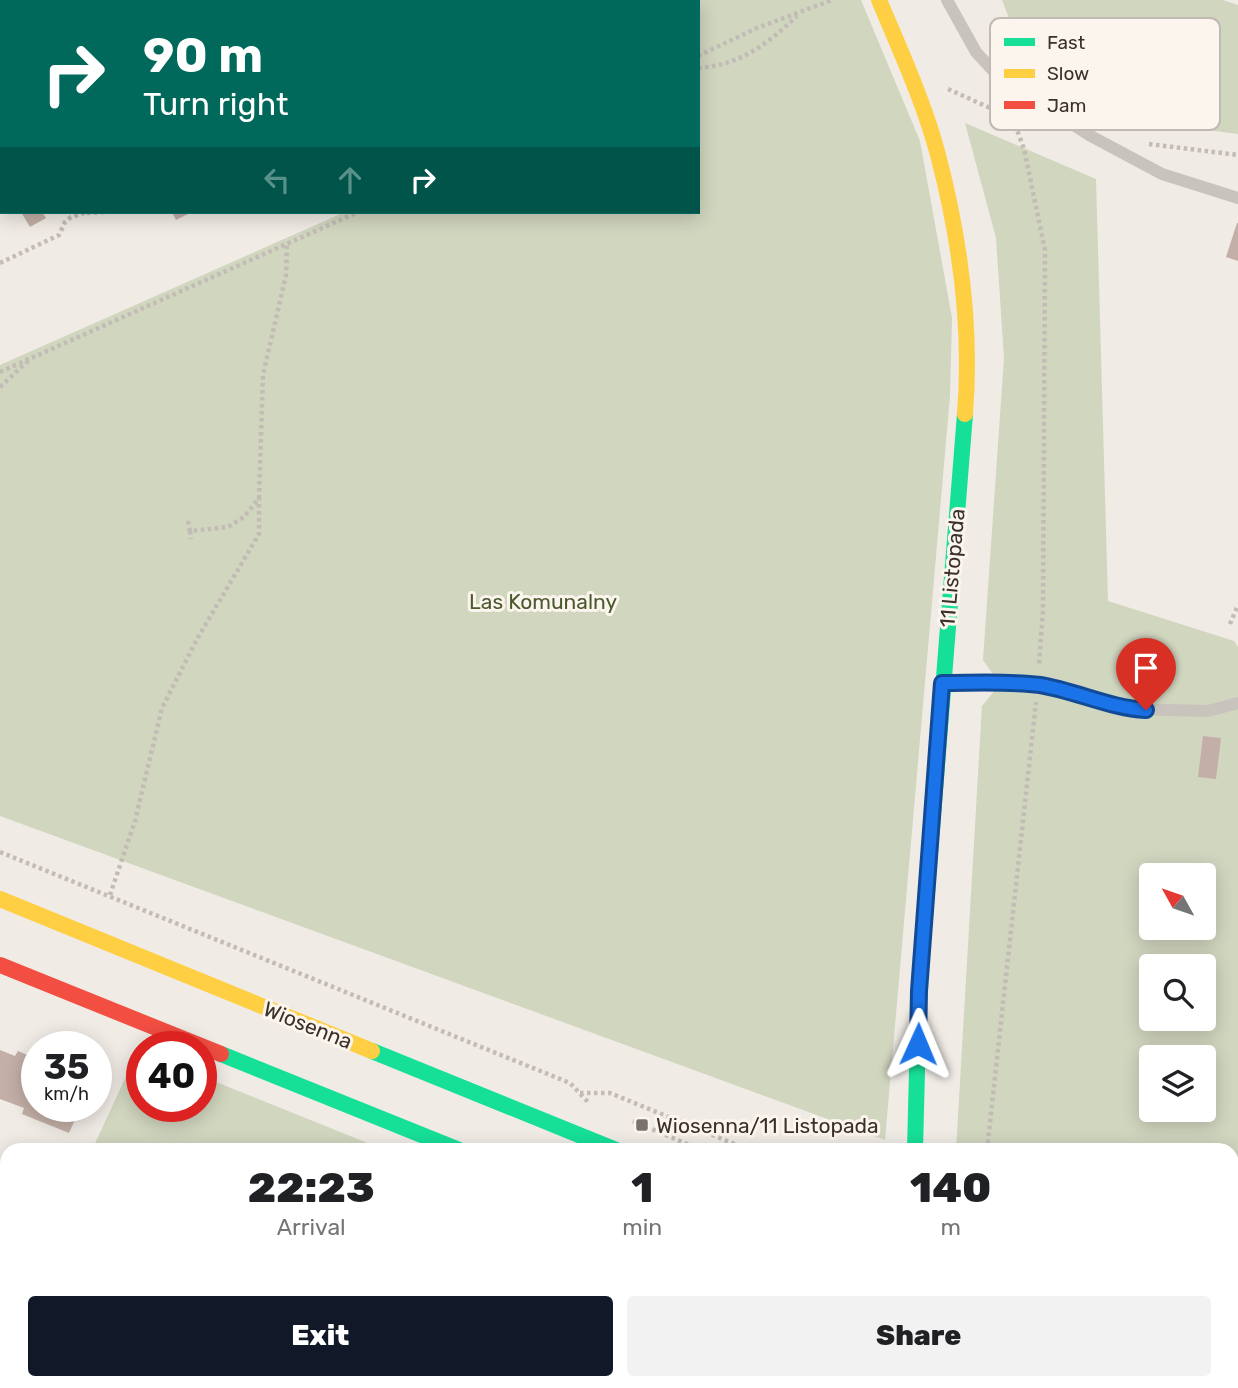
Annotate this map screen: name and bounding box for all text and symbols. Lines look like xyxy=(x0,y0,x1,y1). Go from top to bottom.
legend xyxy=(990,18,1220,130)
text: 90 m xyxy=(143,26,263,84)
icon: right xyxy=(28,28,119,119)
text: Fast xyxy=(1047,31,1086,54)
text: Slow xyxy=(1047,62,1089,85)
text: Turn right xyxy=(143,85,288,123)
text: Jam xyxy=(1047,94,1086,117)
icon: left xyxy=(258,161,296,199)
icon: ahead xyxy=(331,161,369,199)
icon: right xyxy=(404,161,442,199)
street label: 11 Listopada xyxy=(934,508,970,628)
park label: Las Komunalny xyxy=(469,589,617,614)
pin xyxy=(1116,638,1176,710)
icon: arrive xyxy=(1127,649,1165,687)
north arrow xyxy=(1139,863,1216,940)
map controls xyxy=(1139,863,1216,1122)
button: search xyxy=(1139,954,1216,1031)
street label: Wiosenna xyxy=(260,996,356,1054)
position arrow xyxy=(881,1007,955,1081)
speed limit sign: 40 xyxy=(126,1031,217,1122)
button: layers xyxy=(1139,1045,1216,1122)
text: 35 xyxy=(44,1046,89,1088)
text: km/h xyxy=(44,1083,89,1105)
place label: Wiosenna/11 Listopada xyxy=(656,1113,879,1138)
marker: Wiosenna/11 Listopada xyxy=(634,1117,650,1133)
text: 22:23 xyxy=(248,1163,375,1213)
text: 1 xyxy=(631,1163,653,1213)
text: 140 xyxy=(910,1163,991,1213)
text: Arrival xyxy=(277,1213,346,1241)
text: min xyxy=(622,1213,662,1241)
text: m xyxy=(940,1213,961,1241)
button: Exit xyxy=(28,1296,613,1376)
button: Share xyxy=(627,1296,1211,1376)

